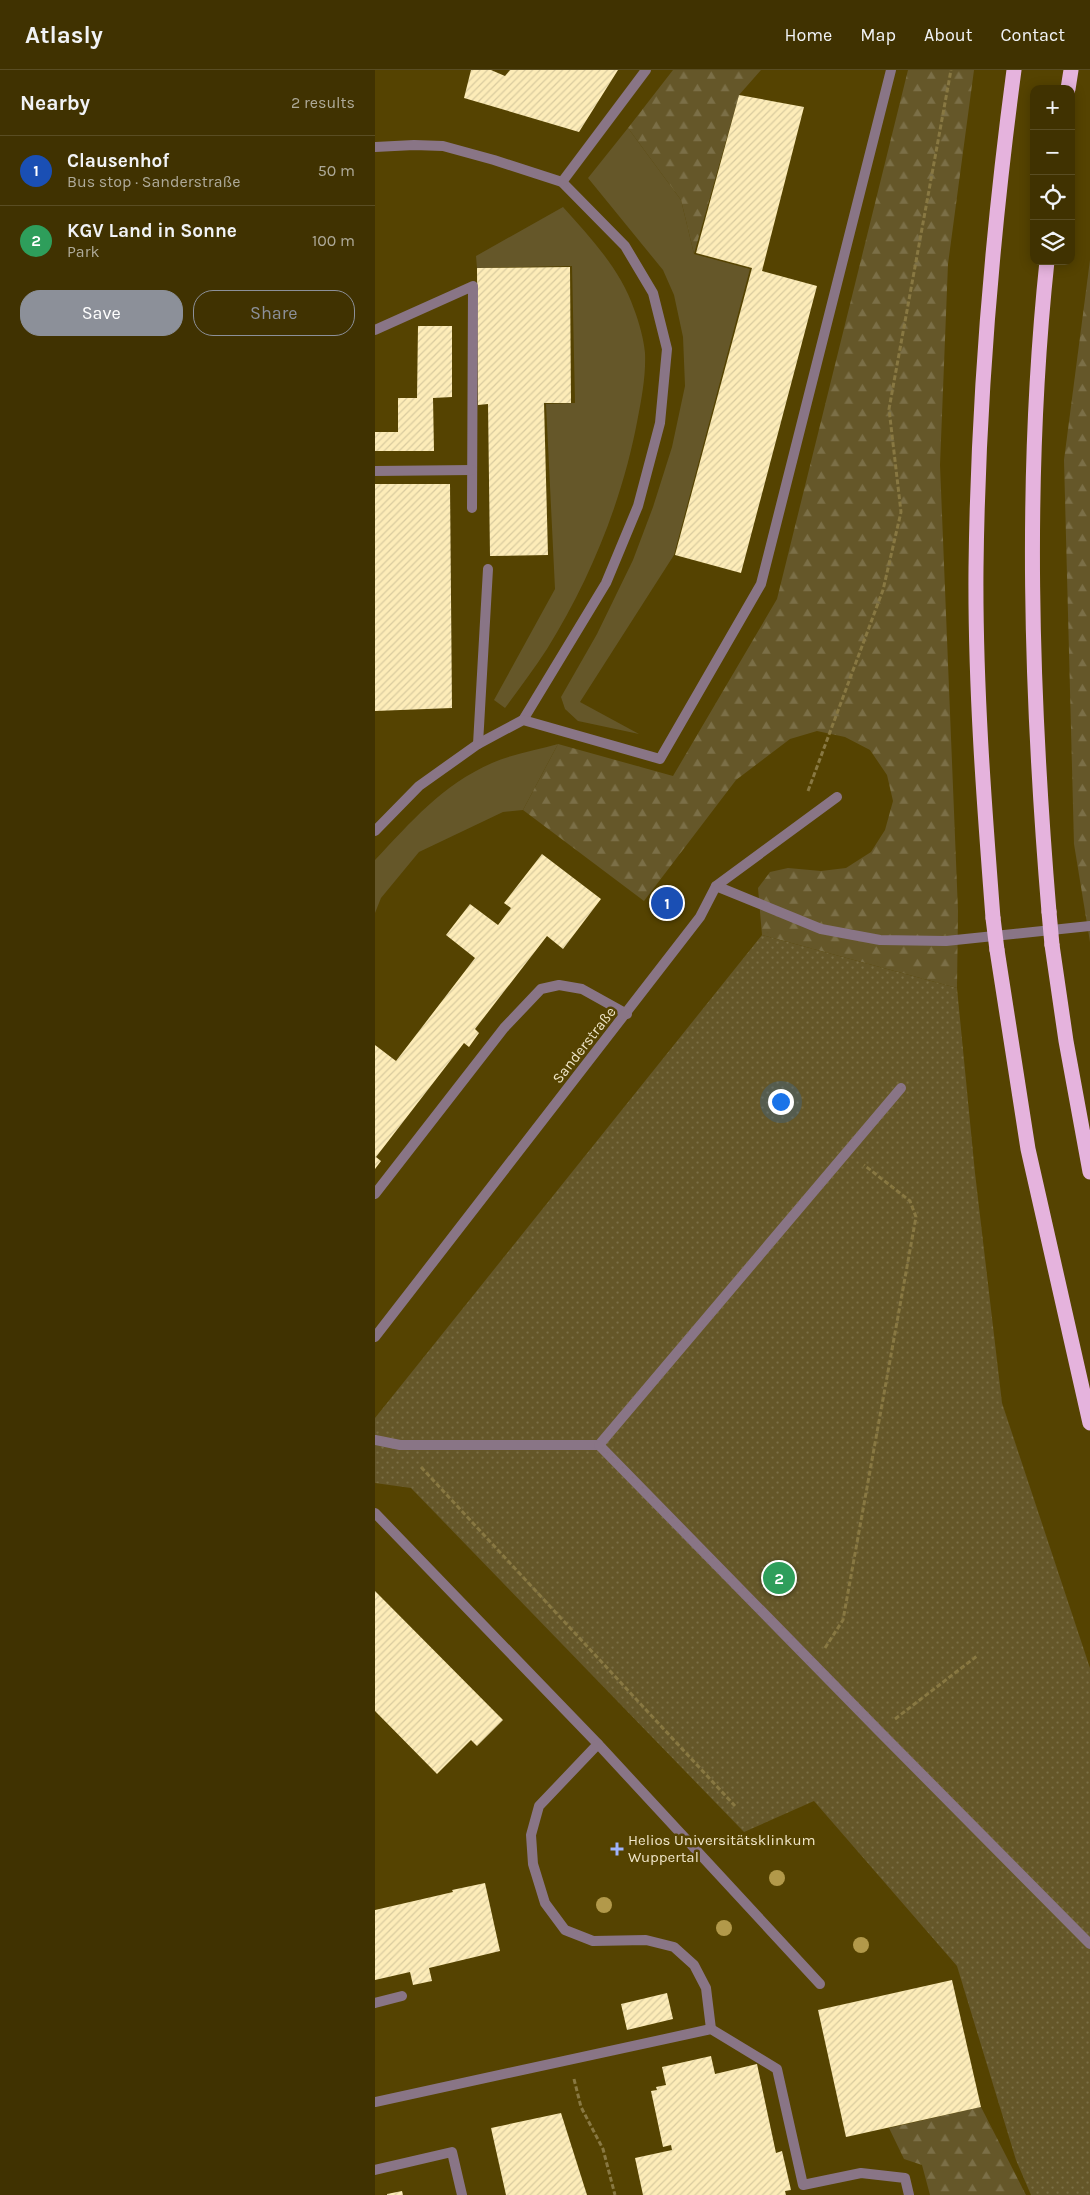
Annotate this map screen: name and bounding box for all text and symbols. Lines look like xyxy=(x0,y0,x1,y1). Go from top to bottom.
text: Atlasly xyxy=(25,21,103,49)
text: Home xyxy=(784,24,832,46)
text: Map xyxy=(860,24,896,46)
text: About xyxy=(924,24,973,46)
text: Contact xyxy=(1001,24,1065,46)
map controls xyxy=(1030,85,1075,265)
button: + xyxy=(1030,85,1075,130)
text: Nearby xyxy=(20,91,90,115)
text: 2 results xyxy=(291,93,355,112)
button: − xyxy=(1030,130,1075,175)
text: Clausenhof xyxy=(67,150,169,172)
text: 1 xyxy=(33,161,39,180)
text: 50 m xyxy=(318,161,355,180)
text: Bus stop · Sanderstraße xyxy=(67,172,240,191)
button: locate xyxy=(1030,175,1075,220)
text: KGV Land in Sonne xyxy=(67,220,237,242)
button: layers xyxy=(1030,220,1075,265)
text: 2 xyxy=(31,231,41,250)
text: 100 m xyxy=(312,231,355,250)
text: Park xyxy=(67,242,99,261)
button: Save xyxy=(20,290,183,336)
button: Share xyxy=(193,290,355,336)
pin: 1 xyxy=(651,884,683,922)
street label: Sanderstraße xyxy=(548,1003,620,1087)
your location xyxy=(768,1089,794,1115)
pin: 2 xyxy=(763,1559,795,1597)
place label: Helios Universitätsklinkum Wuppertal xyxy=(628,1831,816,1866)
marker: Helios Universitätsklinkum Wuppertal xyxy=(610,1842,624,1856)

